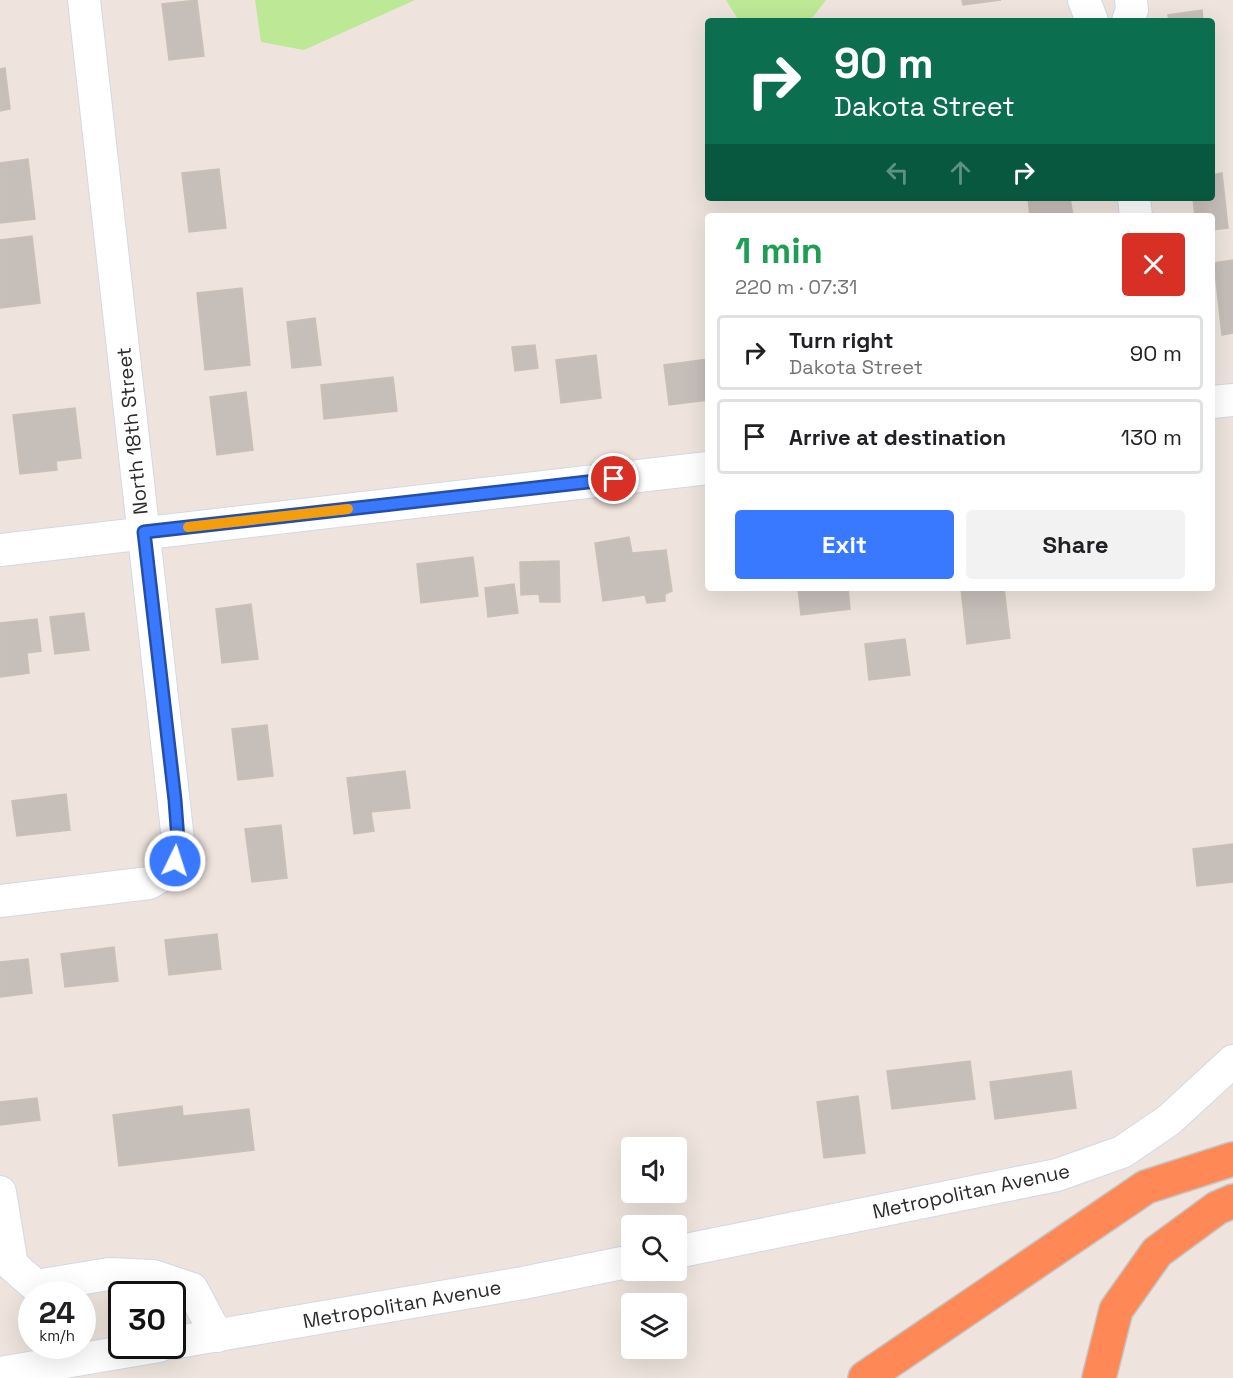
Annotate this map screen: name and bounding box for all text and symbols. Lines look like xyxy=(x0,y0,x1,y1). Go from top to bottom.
text: 90 m xyxy=(834,37,934,90)
icon: right xyxy=(735,42,813,120)
text: Dakota Street xyxy=(834,89,1015,124)
icon: left xyxy=(881,156,914,189)
icon: ahead xyxy=(944,156,977,189)
icon: right xyxy=(1007,156,1040,189)
text: 1 min xyxy=(735,228,823,274)
button: close xyxy=(1122,233,1185,296)
text: 220 m · 07:31 xyxy=(735,274,857,300)
text: Turn right xyxy=(789,326,894,354)
icon: right xyxy=(738,336,771,369)
text: 90 m xyxy=(1130,339,1182,367)
street label: North 18th Street xyxy=(110,346,154,516)
text: Dakota Street xyxy=(789,354,923,380)
icon: arrive xyxy=(738,420,771,453)
text: Arrive at destination xyxy=(789,423,1006,451)
text: 130 m xyxy=(1121,423,1182,451)
pin xyxy=(588,453,639,504)
icon: arrive xyxy=(597,462,630,495)
button: Exit xyxy=(735,510,954,579)
button: Share xyxy=(966,510,1185,579)
position arrow xyxy=(143,829,207,893)
map controls xyxy=(621,1137,687,1359)
button: sound xyxy=(621,1137,687,1203)
street label: Metropolitan Avenue xyxy=(870,1157,1072,1225)
button: search xyxy=(621,1215,687,1281)
street label: Metropolitan Avenue xyxy=(301,1274,503,1334)
speed limit sign: 30 xyxy=(108,1281,186,1359)
text: 24 xyxy=(39,1293,75,1332)
button: layers xyxy=(621,1293,687,1359)
text: km/h xyxy=(39,1326,75,1345)

